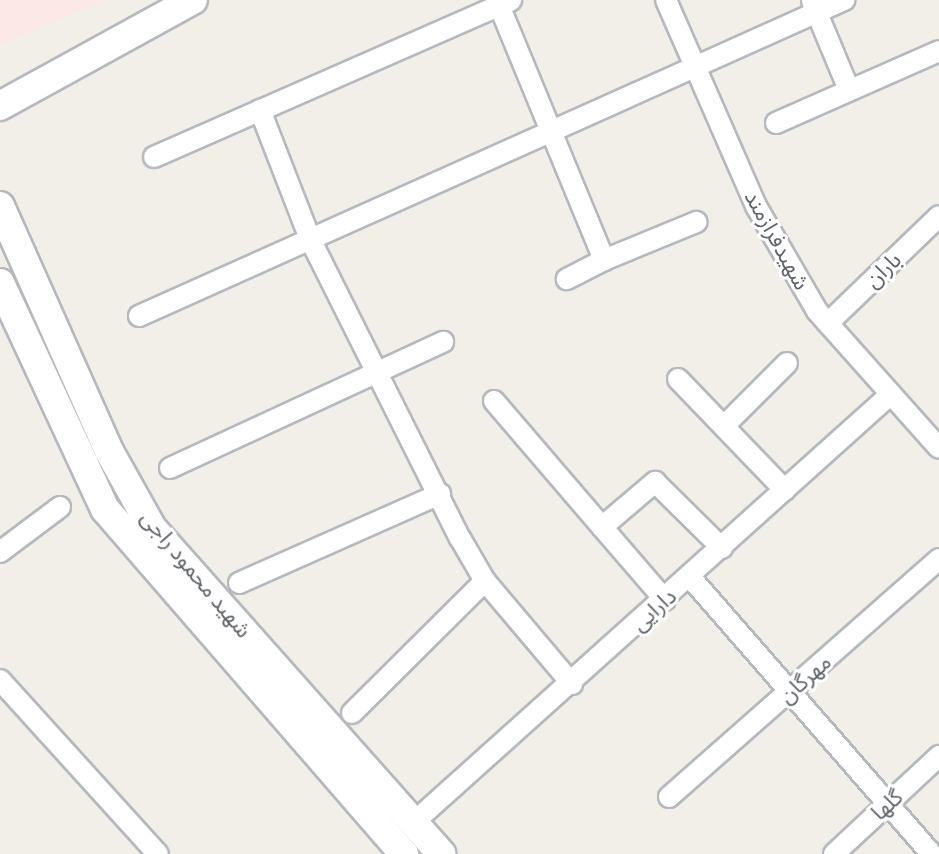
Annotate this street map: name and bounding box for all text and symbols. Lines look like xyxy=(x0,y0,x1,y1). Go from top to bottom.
street label: شهیدفرازمند xyxy=(739,186,815,294)
street label: باران xyxy=(859,247,907,293)
street label: شهید محمود راجی xyxy=(135,505,257,643)
street label: دارایی xyxy=(626,583,682,637)
street label: مهرگان xyxy=(773,649,837,709)
street label: گلها xyxy=(866,784,908,826)

